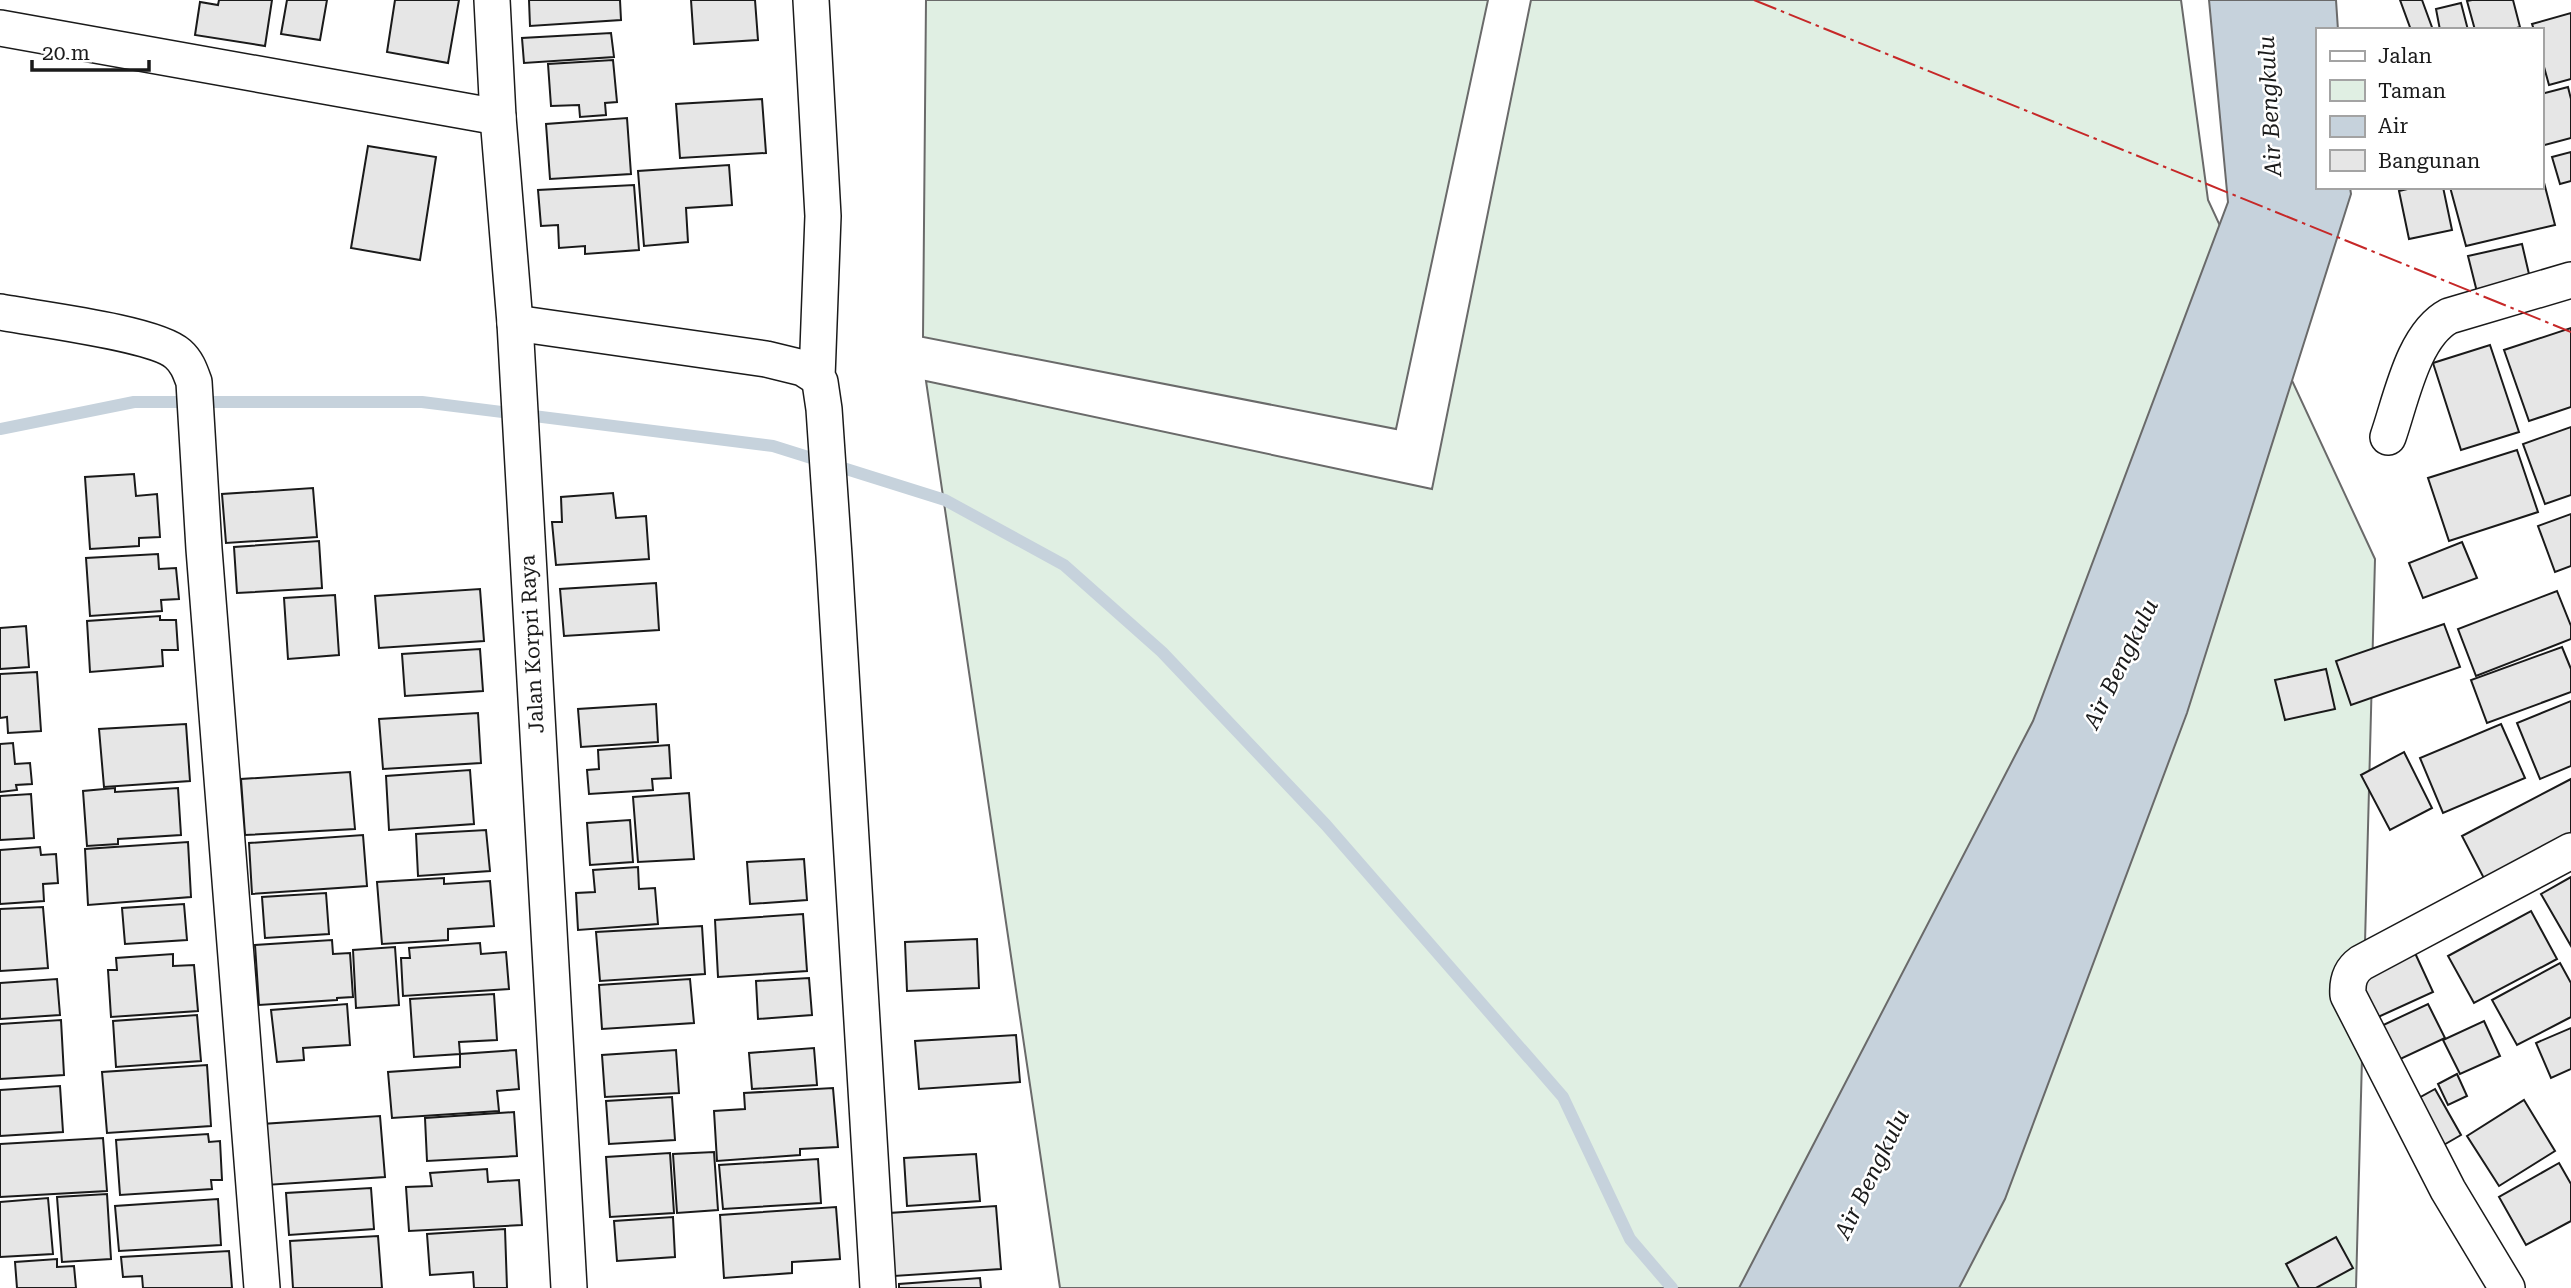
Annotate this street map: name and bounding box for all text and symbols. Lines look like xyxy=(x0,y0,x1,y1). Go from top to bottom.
scale bar xyxy=(32,28,149,72)
legend xyxy=(2316,28,2543,189)
water label: Air Bengkulu xyxy=(2253,35,2287,179)
text: 20 m xyxy=(42,41,90,65)
text: Jalan xyxy=(2378,44,2433,68)
text: Taman xyxy=(2378,79,2447,103)
text: Air xyxy=(2378,114,2408,138)
text: Bangunan xyxy=(2378,149,2481,173)
street label: Jalan Korpri Raya xyxy=(515,553,549,734)
water label: Air Bengkulu xyxy=(2077,595,2164,735)
water label: Air Bengkulu xyxy=(1828,1105,1915,1245)

